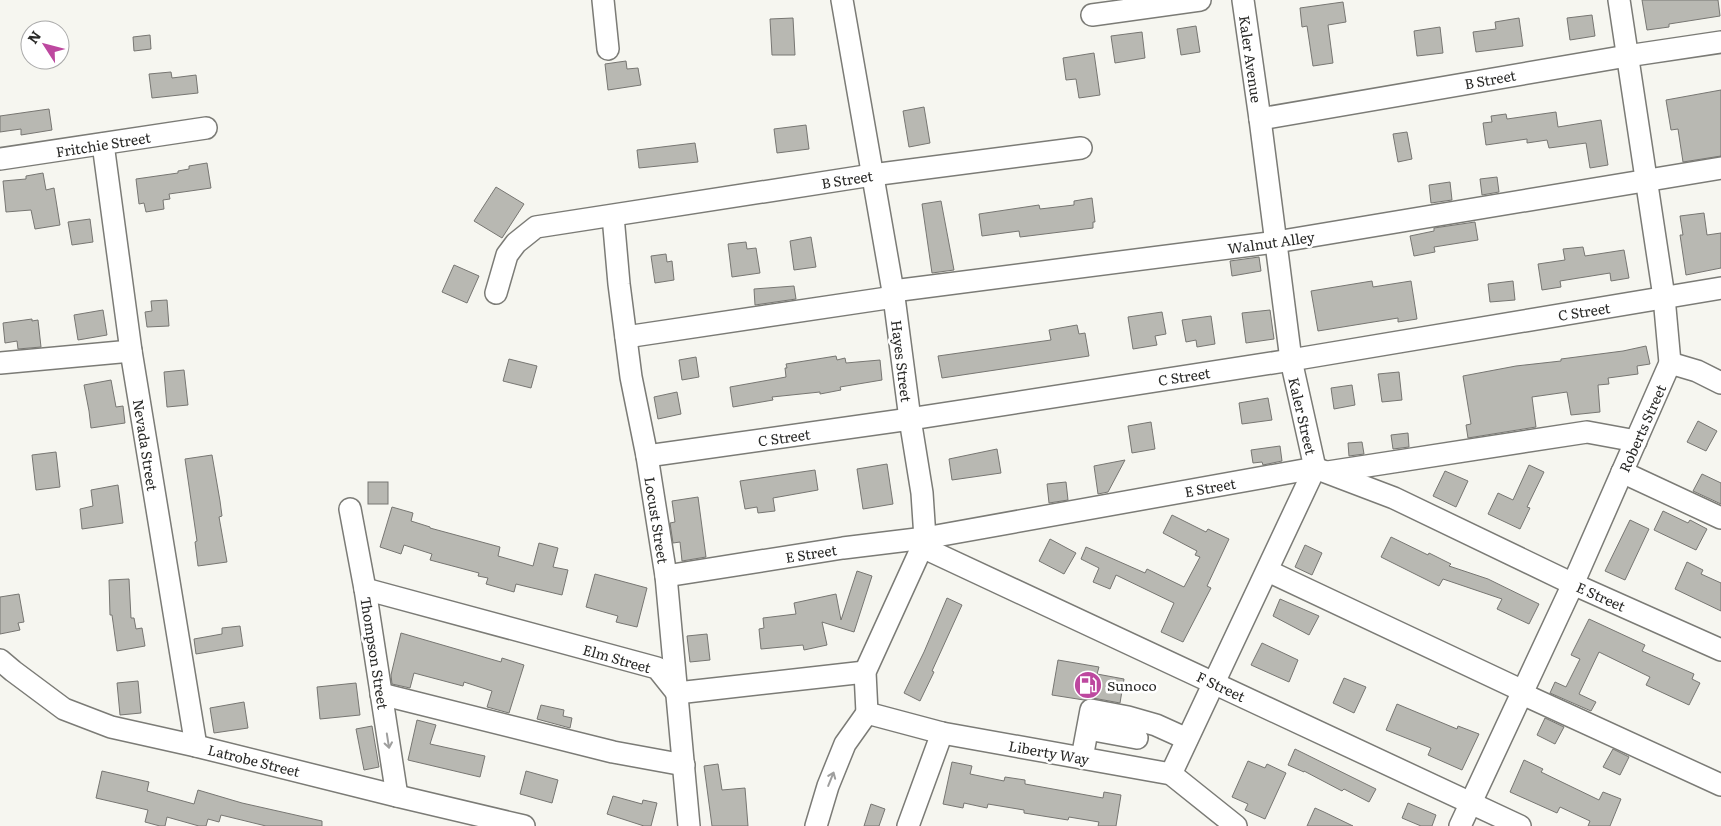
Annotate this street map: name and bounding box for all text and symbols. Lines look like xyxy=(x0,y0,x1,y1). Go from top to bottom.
street label: Kaler Avenue xyxy=(1235,14,1267,104)
north arrow xyxy=(20,20,70,70)
text: N xyxy=(22,26,45,47)
street label: B Street xyxy=(1463,65,1518,93)
street label: Fritchie Street xyxy=(54,127,152,161)
street label: B Street xyxy=(820,165,875,193)
street label: Walnut Alley xyxy=(1226,226,1317,258)
street label: C Street xyxy=(1556,297,1612,325)
street label: Hayes Street xyxy=(887,319,917,403)
street label: C Street xyxy=(1156,362,1212,390)
street label: Kaler Street xyxy=(1284,375,1322,457)
street label: Roberts Street xyxy=(1614,381,1670,475)
street label: Nevada Street xyxy=(129,398,163,493)
street label: C Street xyxy=(757,423,812,451)
street label: E Street xyxy=(1183,473,1238,501)
street label: Locust Street xyxy=(640,475,674,565)
street label: E Street xyxy=(784,539,838,567)
street label: E Street xyxy=(1573,576,1629,616)
street label: Thompson Street xyxy=(356,595,394,711)
street label: Elm Street xyxy=(581,639,654,677)
street label: F Street xyxy=(1193,666,1249,706)
fuel station icon: Sunoco xyxy=(1073,670,1103,700)
place label: Sunoco xyxy=(1107,675,1157,695)
one-way arrow xyxy=(384,733,394,749)
street label: Liberty Way xyxy=(1007,735,1092,769)
street label: Latrobe Street xyxy=(206,739,302,781)
one-way arrow xyxy=(826,772,836,787)

